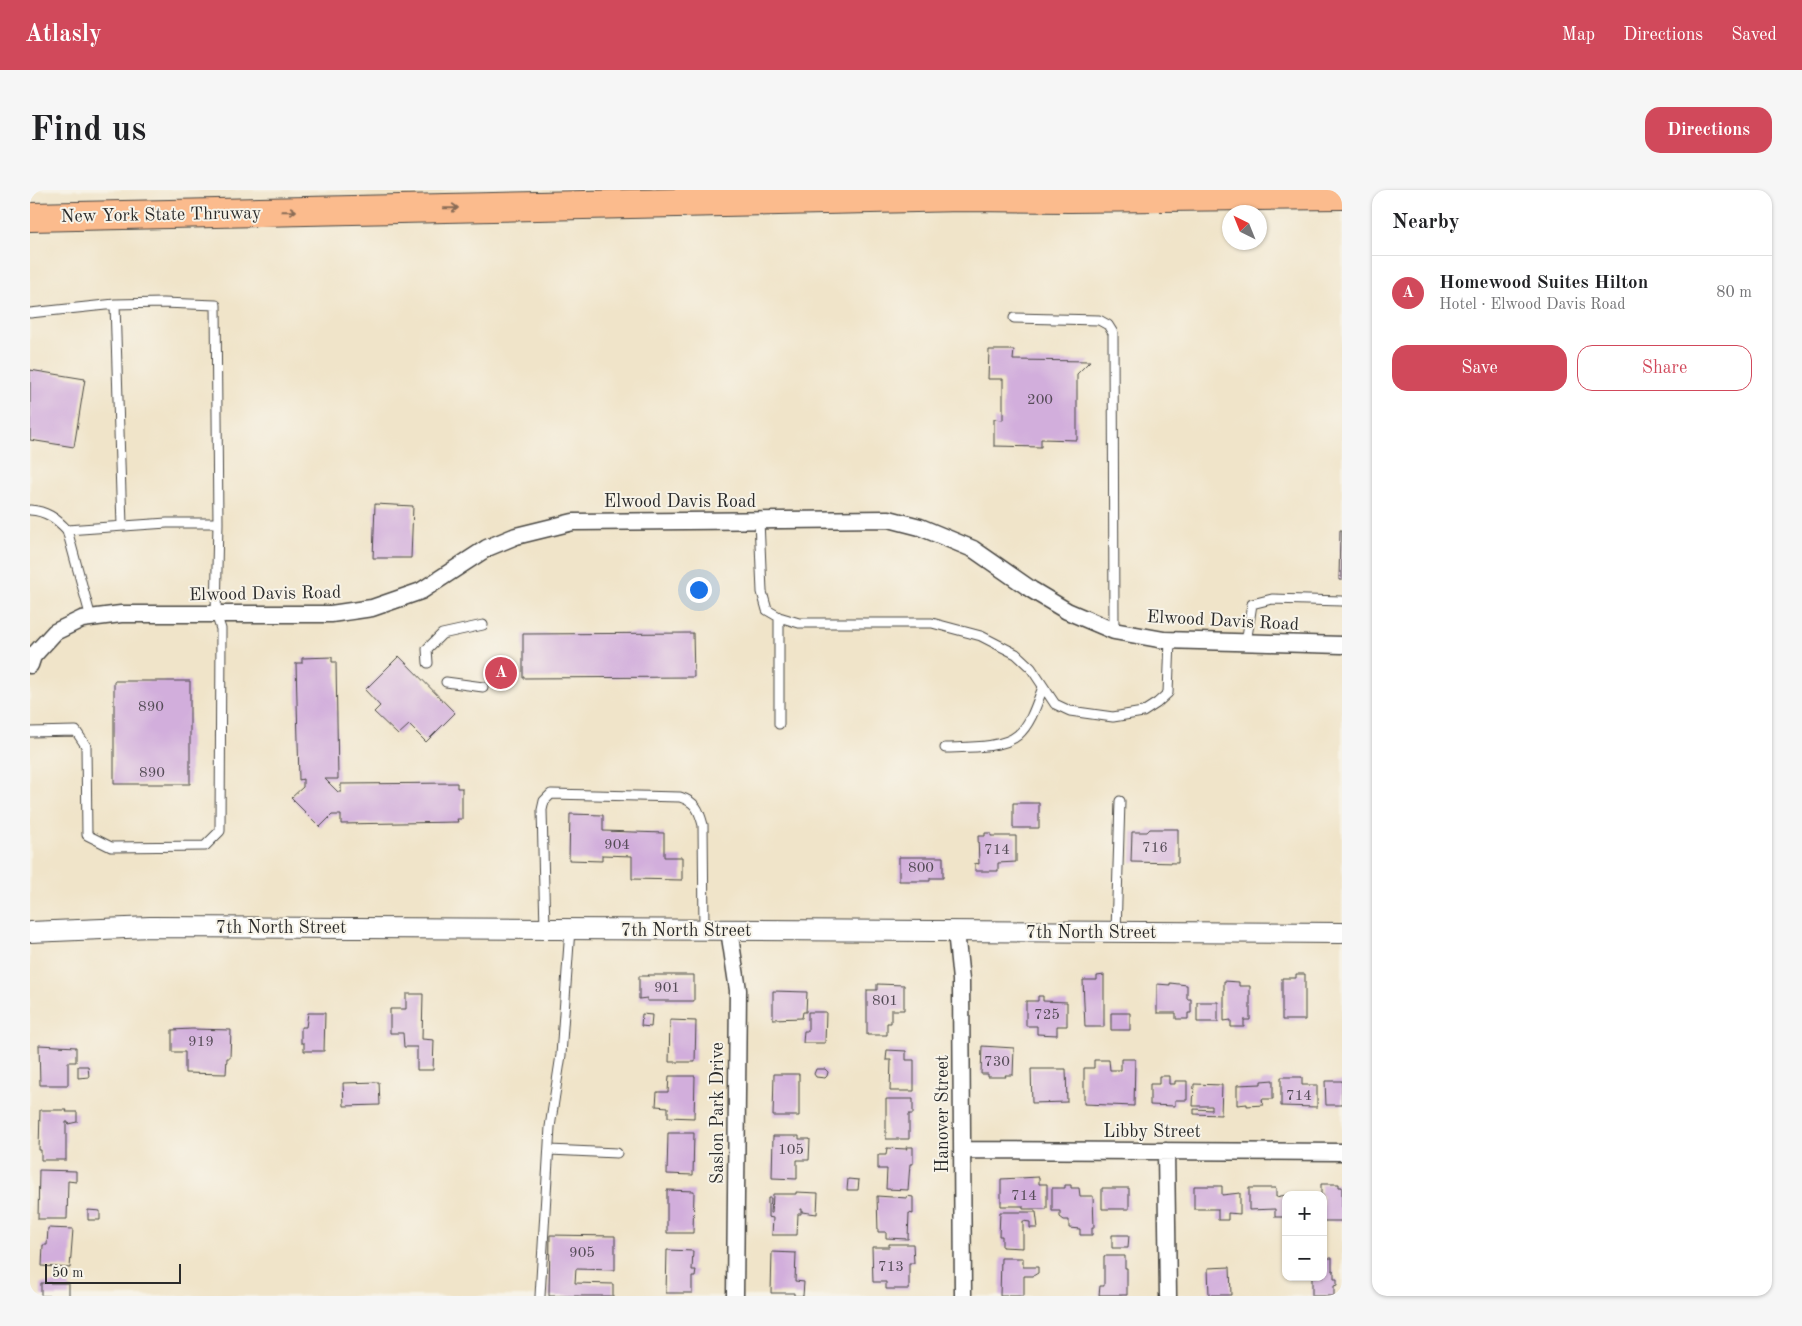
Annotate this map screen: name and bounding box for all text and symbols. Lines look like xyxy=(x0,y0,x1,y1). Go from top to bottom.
text: Atlasly xyxy=(25,23,102,47)
text: Map xyxy=(1562,26,1595,44)
text: Directions xyxy=(1623,26,1703,44)
text: Saved xyxy=(1731,26,1777,44)
button: Directions xyxy=(1645,107,1772,153)
text: Find us xyxy=(30,113,146,148)
one-way arrow xyxy=(442,203,459,213)
street label: New York State Thruway xyxy=(60,204,262,226)
north arrow xyxy=(1222,205,1267,250)
one-way arrow xyxy=(280,206,296,216)
text: Nearby xyxy=(1392,212,1460,233)
text: Homewood Suites Hilton xyxy=(1439,274,1648,293)
text: A xyxy=(1402,285,1414,301)
text: 80 m xyxy=(1716,285,1752,301)
text: Hotel · Elwood Davis Road xyxy=(1439,297,1626,313)
button: Save xyxy=(1392,345,1567,391)
button: Share xyxy=(1577,345,1752,391)
house number: 200 xyxy=(1027,393,1053,408)
street label: Elwood Davis Road xyxy=(604,493,756,511)
your location xyxy=(686,577,712,603)
street label: Elwood Davis Road xyxy=(189,584,341,604)
street label: Elwood Davis Road xyxy=(1146,608,1300,634)
pin: A xyxy=(485,654,517,692)
house number: 890 xyxy=(138,700,164,715)
house number: 890 xyxy=(139,766,165,781)
house number: 904 xyxy=(604,838,630,853)
house number: 716 xyxy=(1142,841,1168,856)
house number: 714 xyxy=(984,843,1010,858)
house number: 800 xyxy=(908,861,934,876)
street label: 7th North Street xyxy=(216,919,346,937)
street label: 7th North Street xyxy=(621,922,751,940)
street label: 7th North Street xyxy=(1026,924,1156,942)
house number: 901 xyxy=(654,981,680,996)
house number: 801 xyxy=(872,994,898,1009)
house number: 725 xyxy=(1034,1008,1060,1023)
house number: 919 xyxy=(188,1035,214,1050)
street label: Saslon Park Drive xyxy=(709,1042,727,1184)
street label: Hanover Street xyxy=(934,1055,952,1173)
house number: 730 xyxy=(984,1055,1010,1070)
house number: 714 xyxy=(1286,1089,1312,1104)
street label: Libby Street xyxy=(1103,1123,1201,1141)
house number: 105 xyxy=(778,1143,804,1158)
house number: 714 xyxy=(1011,1189,1037,1204)
map controls xyxy=(1282,1191,1327,1281)
button: + xyxy=(1282,1191,1327,1236)
button: − xyxy=(1282,1236,1327,1281)
house number: 905 xyxy=(569,1246,595,1261)
house number: 713 xyxy=(878,1260,904,1275)
scale bar xyxy=(45,1261,181,1284)
text: 50 m xyxy=(52,1266,83,1280)

